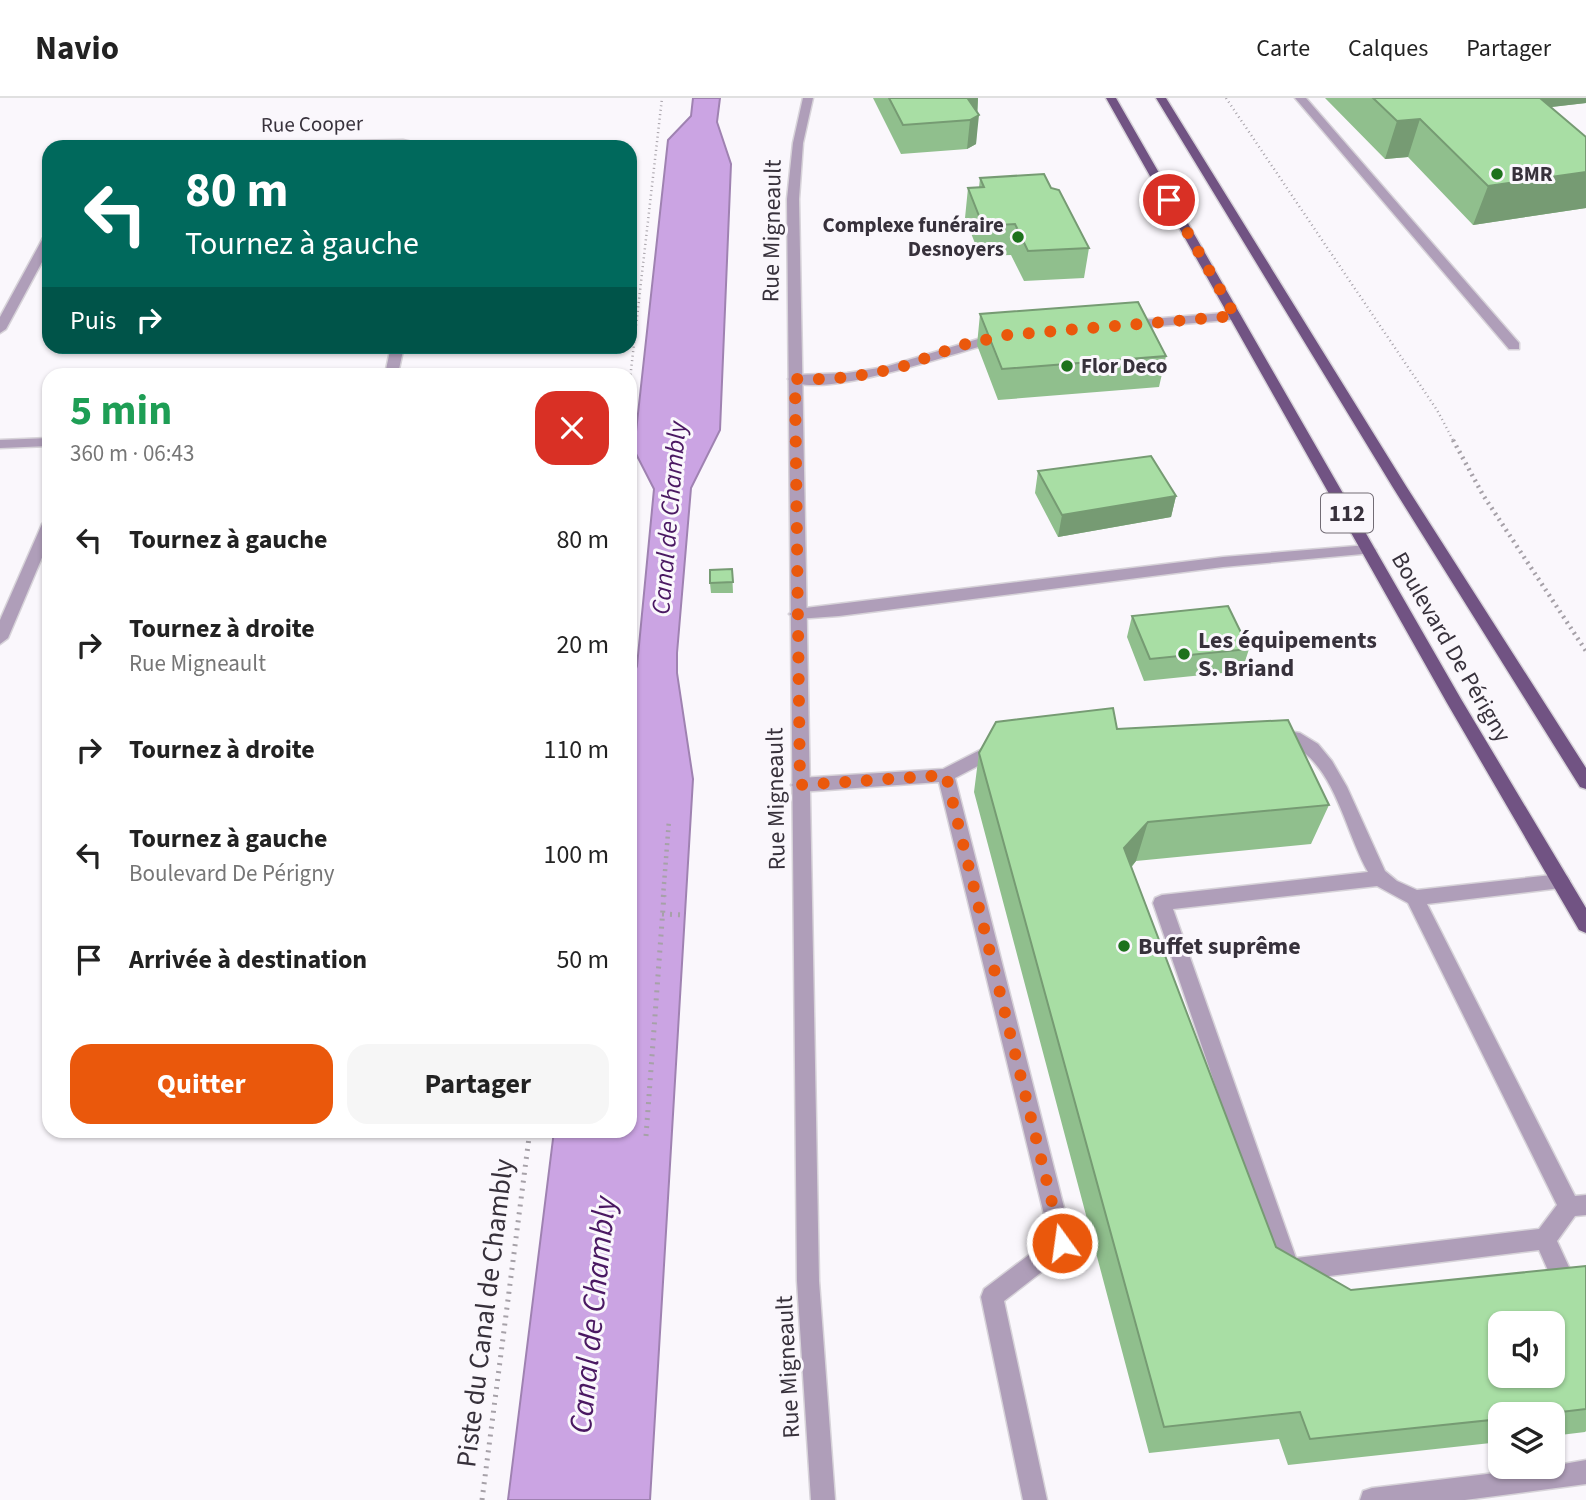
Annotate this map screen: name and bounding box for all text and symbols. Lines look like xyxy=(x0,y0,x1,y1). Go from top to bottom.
text: Navio xyxy=(35,25,119,72)
text: Carte xyxy=(1256,31,1310,66)
text: Calques xyxy=(1348,31,1428,66)
text: Partager xyxy=(1466,31,1551,66)
street label: Rue Cooper xyxy=(261,108,364,140)
text: 80 m xyxy=(185,156,289,226)
street label: Rue Migneault xyxy=(753,159,791,303)
place label: BMR xyxy=(1511,159,1553,189)
marker: BMR xyxy=(1489,166,1505,182)
icon: left xyxy=(70,168,161,259)
pin xyxy=(1139,170,1199,230)
icon: arrive xyxy=(1150,181,1188,219)
place label: Complexe funéraire Desnoyers xyxy=(823,210,1004,264)
text: Tournez à gauche xyxy=(185,221,419,267)
marker: Complexe funéraire Desnoyers xyxy=(1010,229,1026,245)
icon: right xyxy=(130,301,168,339)
text: Puis xyxy=(70,302,116,339)
place label: Flor Deco xyxy=(1081,351,1167,381)
marker: Flor Deco xyxy=(1059,358,1075,374)
text: 5 min xyxy=(70,381,172,441)
button: close xyxy=(535,391,609,465)
water label: Canal de Chambly xyxy=(642,419,696,616)
text: 360 m · 06:43 xyxy=(70,437,194,470)
road number: 112 xyxy=(1321,494,1373,532)
icon: left xyxy=(70,521,108,559)
text: Tournez à gauche xyxy=(129,521,328,558)
text: 80 m xyxy=(556,521,609,558)
street label: Boulevard De Périgny xyxy=(1382,545,1520,749)
text: Tournez à droite xyxy=(129,610,315,647)
place label: Les équipements S. Briand xyxy=(1198,623,1377,686)
icon: right xyxy=(70,626,108,664)
text: 20 m xyxy=(556,626,609,663)
marker: Les équipements S. Briand xyxy=(1176,646,1192,662)
text: Rue Migneault xyxy=(129,647,266,680)
street label: Rue Migneault xyxy=(757,727,795,871)
icon: right xyxy=(70,731,108,769)
text: Tournez à droite xyxy=(129,731,315,768)
text: 110 m xyxy=(543,731,609,768)
text: Tournez à gauche xyxy=(129,820,328,857)
icon: left xyxy=(70,836,108,874)
text: 100 m xyxy=(543,836,609,873)
text: Boulevard De Périgny xyxy=(129,857,334,890)
place label: Buffet suprême xyxy=(1138,929,1301,964)
marker: Buffet suprême xyxy=(1116,938,1132,954)
icon: arrive xyxy=(70,941,108,979)
text: Arrivée à destination xyxy=(129,941,367,978)
text: 50 m xyxy=(556,941,609,978)
button: Quitter xyxy=(70,1044,333,1124)
button: Partager xyxy=(347,1044,609,1124)
street label: Piste du Canal de Chambly xyxy=(446,1157,524,1469)
water label: Canal de Chambly xyxy=(558,1192,629,1436)
position arrow xyxy=(1025,1206,1099,1280)
street label: Rue Migneault xyxy=(767,1295,809,1439)
map controls xyxy=(1488,1311,1565,1479)
button: sound xyxy=(1488,1311,1565,1388)
button: layers xyxy=(1488,1402,1565,1479)

